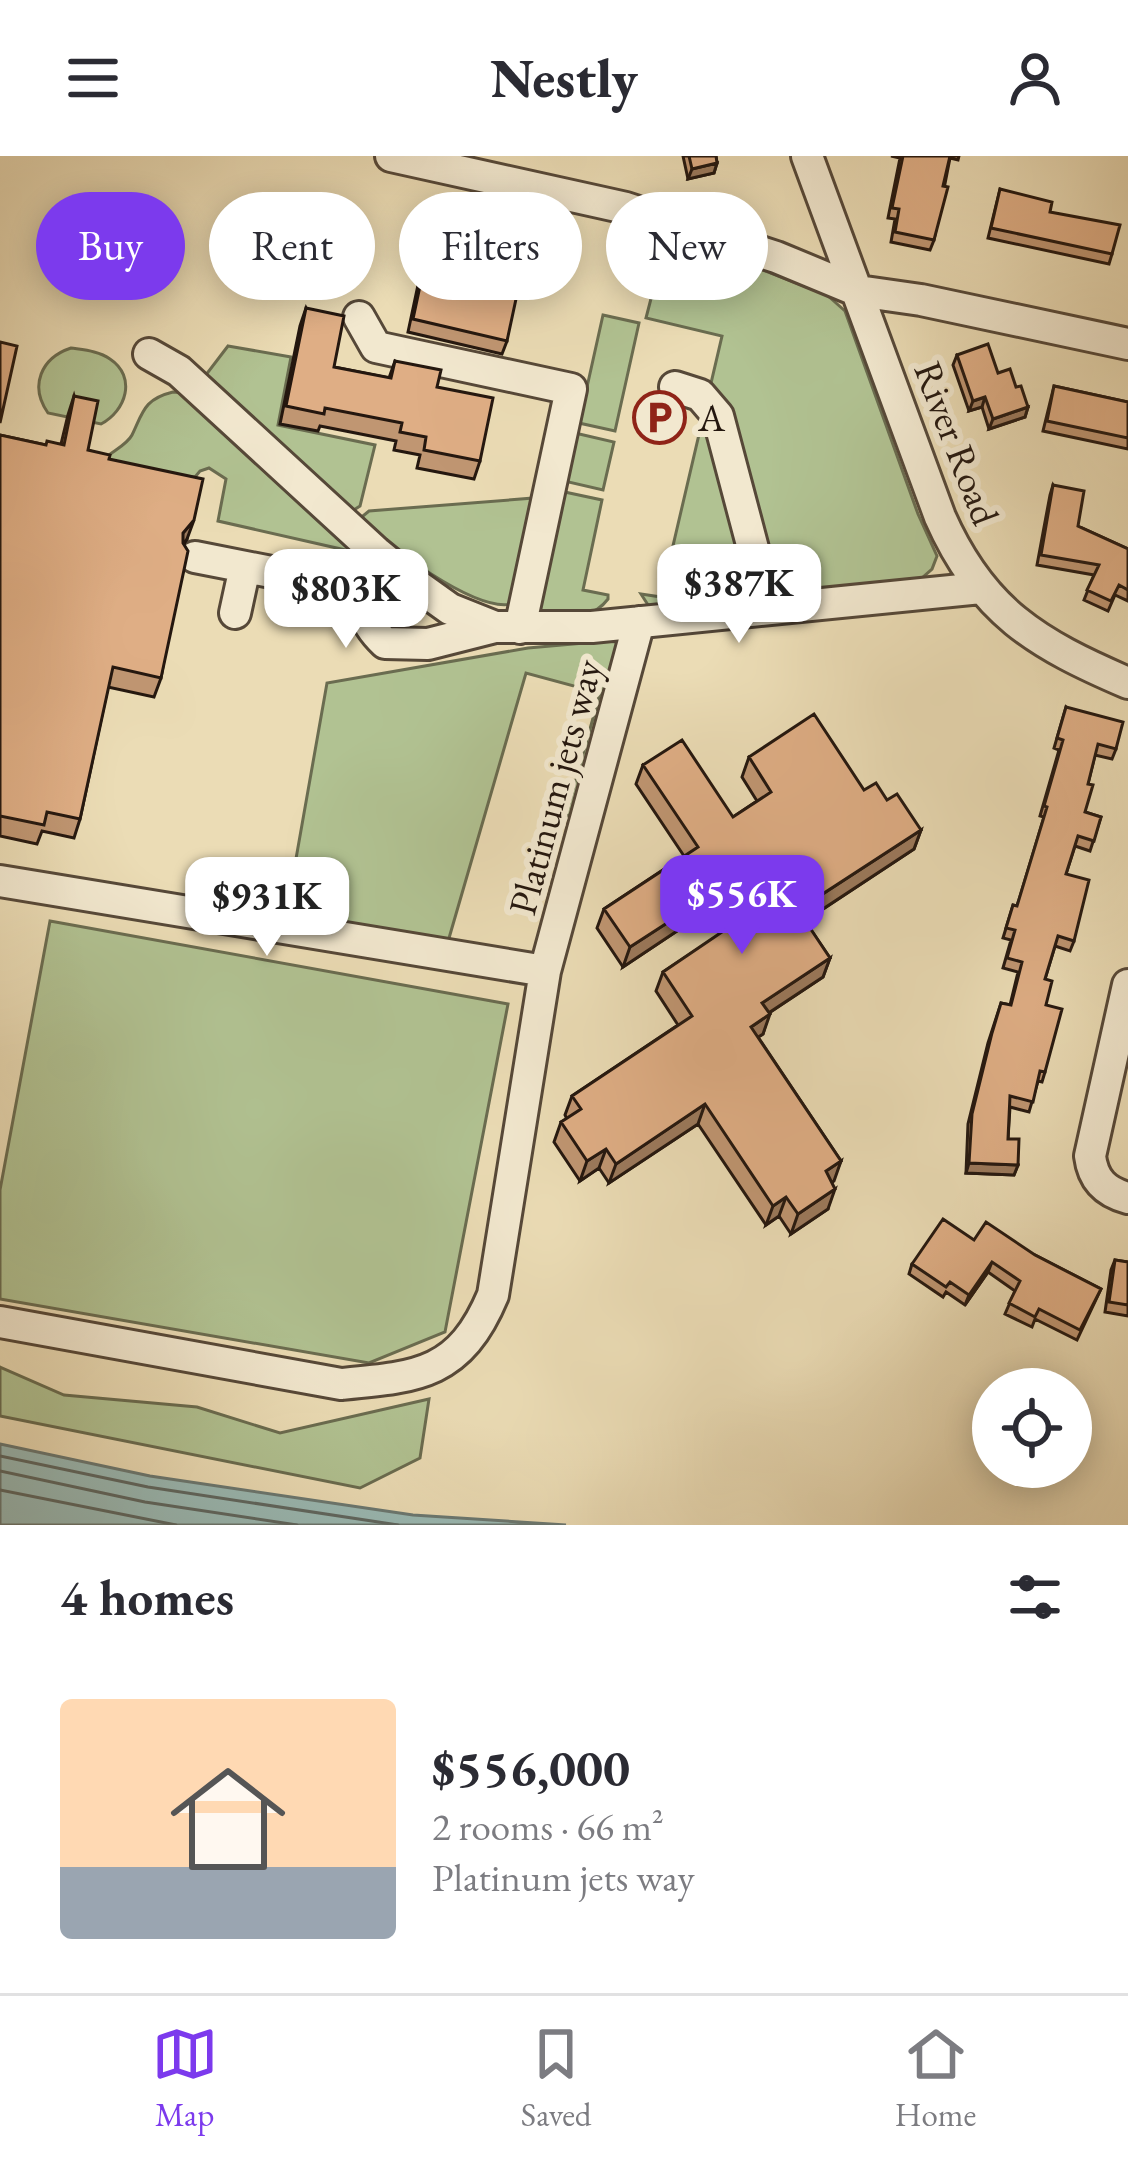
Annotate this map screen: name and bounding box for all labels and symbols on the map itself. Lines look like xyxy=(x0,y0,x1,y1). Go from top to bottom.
street label: River Road xyxy=(903,354,1012,532)
parking icon: A xyxy=(631,389,687,445)
place label: A xyxy=(697,392,726,443)
pin: $387K xyxy=(655,544,823,646)
pin: $803K xyxy=(262,549,430,651)
street label: Platinum jets way xyxy=(496,653,614,920)
pin: $556K xyxy=(658,855,826,957)
pin: $931K xyxy=(183,857,351,959)

